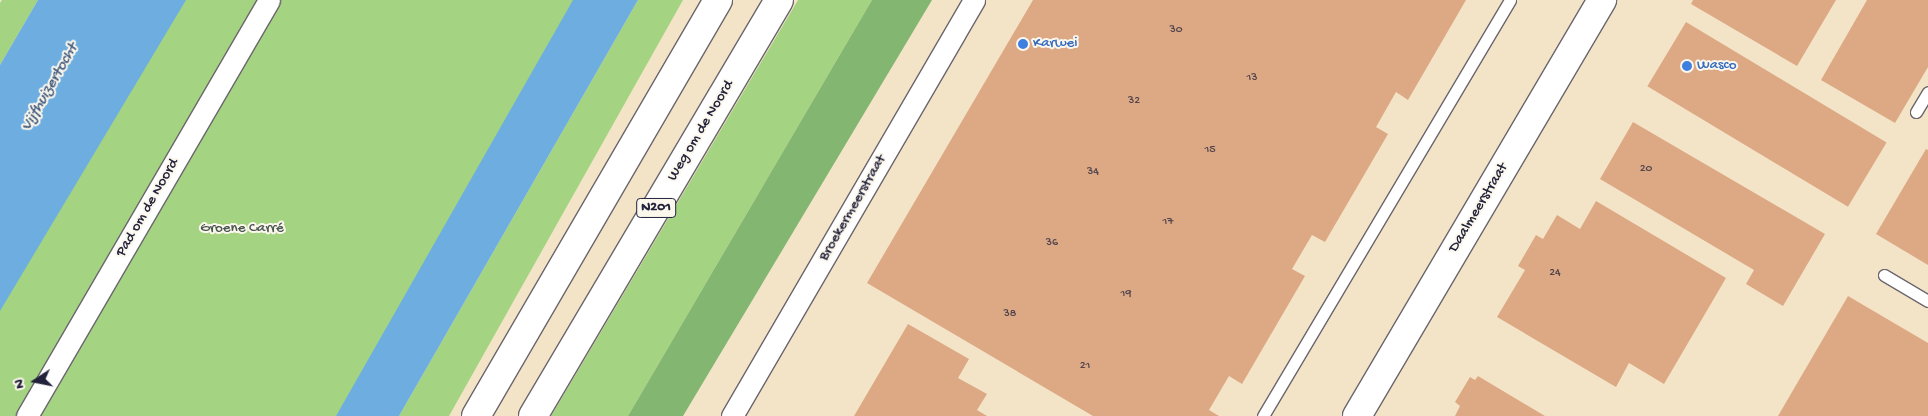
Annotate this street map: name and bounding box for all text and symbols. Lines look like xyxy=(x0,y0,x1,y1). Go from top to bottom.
house number: 30 xyxy=(1169,24,1183,38)
place label: Karwei xyxy=(1033,35,1078,53)
marker: Karwei xyxy=(1017,38,1029,50)
water label: Vijfhuizertocht xyxy=(18,41,84,135)
place label: Wasco xyxy=(1697,57,1736,75)
marker: Wasco xyxy=(1681,60,1693,72)
house number: 13 xyxy=(1246,72,1258,86)
street label: Weg om de Noord xyxy=(664,77,738,185)
house number: 32 xyxy=(1128,95,1140,109)
house number: 15 xyxy=(1204,144,1216,158)
street label: Broekermeerstraat xyxy=(815,152,891,264)
street label: Pad om de Noord xyxy=(113,156,183,260)
street label: Daalmeerstraat xyxy=(1445,160,1513,256)
house number: 20 xyxy=(1640,163,1652,177)
house number: 34 xyxy=(1087,166,1099,180)
road number: N201 xyxy=(636,197,676,220)
house number: 17 xyxy=(1162,216,1174,230)
park label: Groene Carré xyxy=(200,220,284,238)
house number: 36 xyxy=(1046,237,1058,251)
house number: 24 xyxy=(1549,267,1561,281)
house number: 19 xyxy=(1121,288,1131,302)
house number: 38 xyxy=(1004,308,1016,322)
north arrow xyxy=(10,356,60,406)
house number: 21 xyxy=(1080,360,1090,374)
text: N xyxy=(11,378,29,390)

